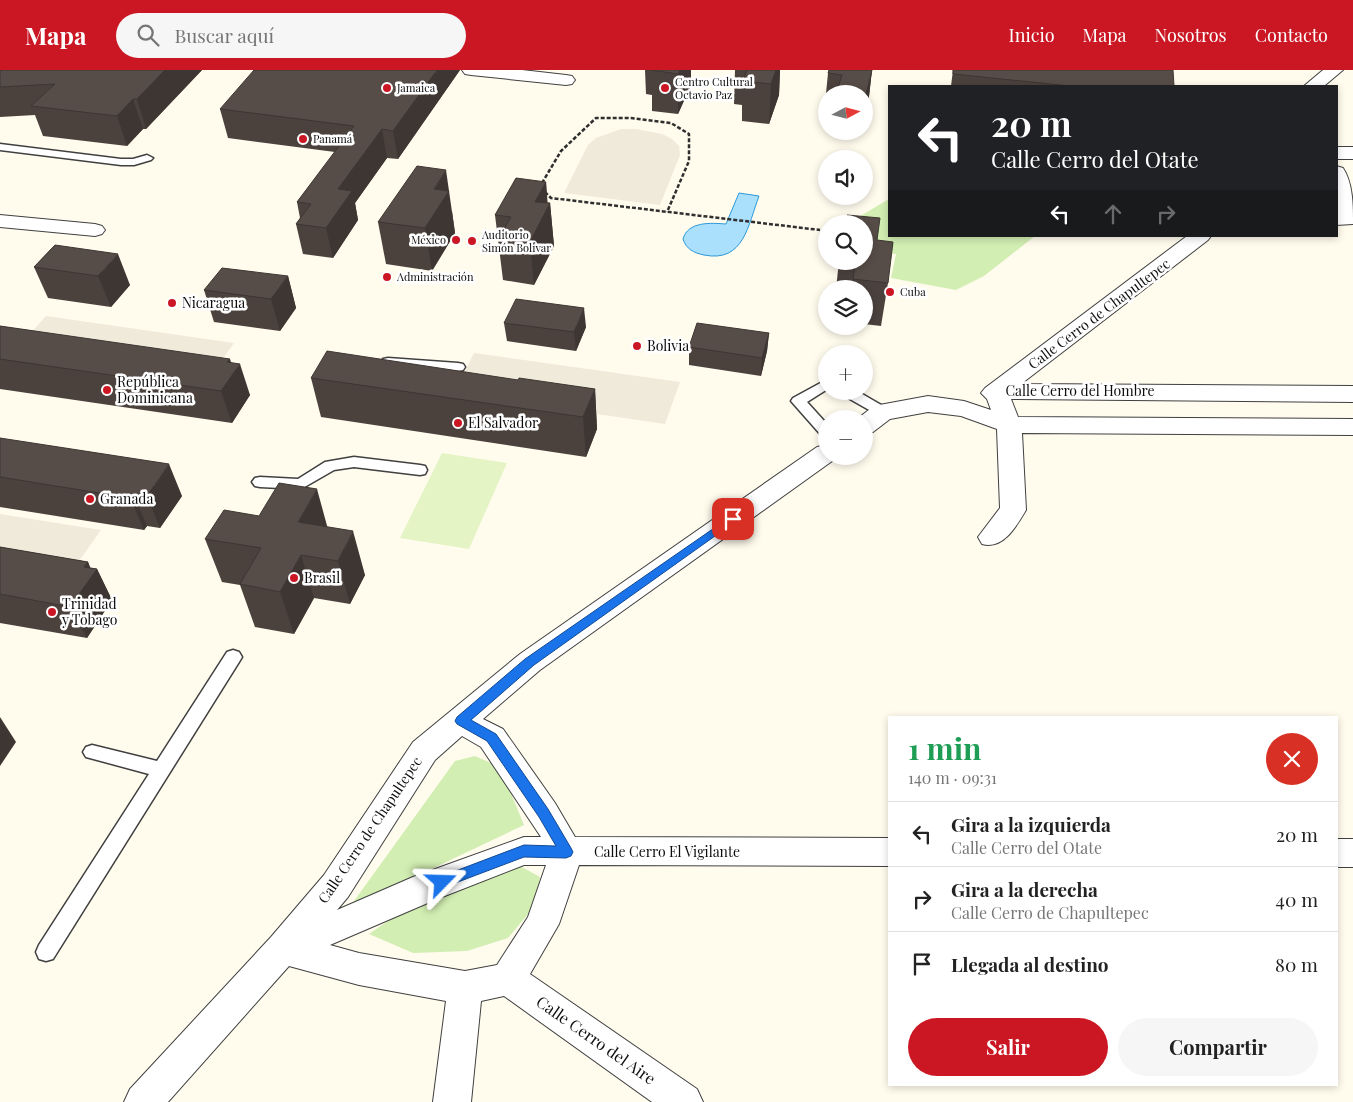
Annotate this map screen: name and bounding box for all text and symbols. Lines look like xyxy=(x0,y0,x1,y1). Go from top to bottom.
search box xyxy=(116,13,466,58)
text: Mapa xyxy=(25,19,86,51)
icon: search xyxy=(134,21,162,49)
text: Buscar aquí xyxy=(174,22,274,48)
text: Inicio xyxy=(1009,23,1055,47)
text: Mapa xyxy=(1083,23,1127,47)
text: Nosotros xyxy=(1155,23,1227,47)
text: Contacto xyxy=(1255,23,1328,47)
place label: Centro Cultural Octavio Paz xyxy=(675,74,753,102)
place label: Jamaica xyxy=(396,80,436,95)
marker: Jamaica xyxy=(381,82,393,94)
marker: Centro Cultural Octavio Paz xyxy=(659,82,671,94)
north arrow xyxy=(818,85,872,140)
map controls xyxy=(818,85,873,465)
text: 20 m xyxy=(991,99,1072,146)
icon: left xyxy=(908,105,973,170)
place label: Panamá xyxy=(313,131,353,146)
marker: Panamá xyxy=(297,133,309,145)
text: Calle Cerro del Otate xyxy=(991,144,1199,174)
button: sound xyxy=(818,150,873,205)
icon: left xyxy=(1046,200,1074,228)
icon: ahead xyxy=(1099,200,1127,228)
icon: right xyxy=(1152,200,1180,228)
button: search xyxy=(818,215,873,270)
place label: Auditorio Simón Bolivar xyxy=(481,227,551,255)
place label: México xyxy=(411,232,446,247)
marker: México xyxy=(450,234,462,246)
marker: Auditorio Simón Bolivar xyxy=(466,235,478,247)
street label: Calle Cerro de Chapultepec xyxy=(1024,254,1174,373)
place label: Administración xyxy=(396,269,474,284)
marker: Administración xyxy=(381,271,393,283)
button: layers xyxy=(818,280,873,335)
place label: Cuba xyxy=(900,284,926,299)
marker: Cuba xyxy=(884,286,896,298)
place label: Nicaragua xyxy=(182,293,245,312)
marker: Nicaragua xyxy=(166,297,178,309)
place label: Bolivia xyxy=(647,336,689,355)
marker: Bolivia xyxy=(631,340,643,352)
button: + xyxy=(818,345,873,400)
place label: República Dominicana xyxy=(117,372,193,407)
street label: Calle Cerro del Hombre xyxy=(1005,381,1155,400)
marker: República Dominicana xyxy=(101,384,113,396)
button: − xyxy=(818,410,873,465)
place label: El Salvador xyxy=(468,413,539,432)
marker: El Salvador xyxy=(452,417,464,429)
place label: Granada xyxy=(100,489,154,508)
marker: Granada xyxy=(84,493,96,505)
pin xyxy=(712,498,754,540)
icon: arrive xyxy=(719,505,747,533)
place label: Brasil xyxy=(304,568,340,587)
marker: Brasil xyxy=(288,572,300,584)
place label: Trinidad y Tobago xyxy=(61,594,118,629)
marker: Trinidad y Tobago xyxy=(46,606,58,618)
text: 1 min xyxy=(908,728,982,768)
button: close xyxy=(1266,733,1318,785)
street label: Calle Cerro de Chapultepec xyxy=(313,753,426,907)
text: 140 m · 09:31 xyxy=(908,767,997,788)
text: Gira a la izquierda xyxy=(951,811,1111,837)
icon: left xyxy=(908,820,936,848)
text: 20 m xyxy=(1276,821,1318,847)
text: Calle Cerro del Otate xyxy=(951,837,1102,858)
street label: Calle Cerro El Vigilante xyxy=(594,842,740,861)
position arrow xyxy=(415,855,467,907)
text: Gira a la derecha xyxy=(951,876,1098,902)
icon: right xyxy=(908,885,936,913)
text: 40 m xyxy=(1276,886,1318,912)
text: Calle Cerro de Chapultepec xyxy=(951,902,1149,923)
icon: arrive xyxy=(908,950,936,978)
text: Llegada al destino xyxy=(951,951,1109,977)
text: 80 m xyxy=(1275,951,1318,977)
street label: Calle Cerro del Aire xyxy=(533,991,660,1089)
button: Salir xyxy=(908,1018,1108,1076)
button: Compartir xyxy=(1118,1018,1318,1076)

